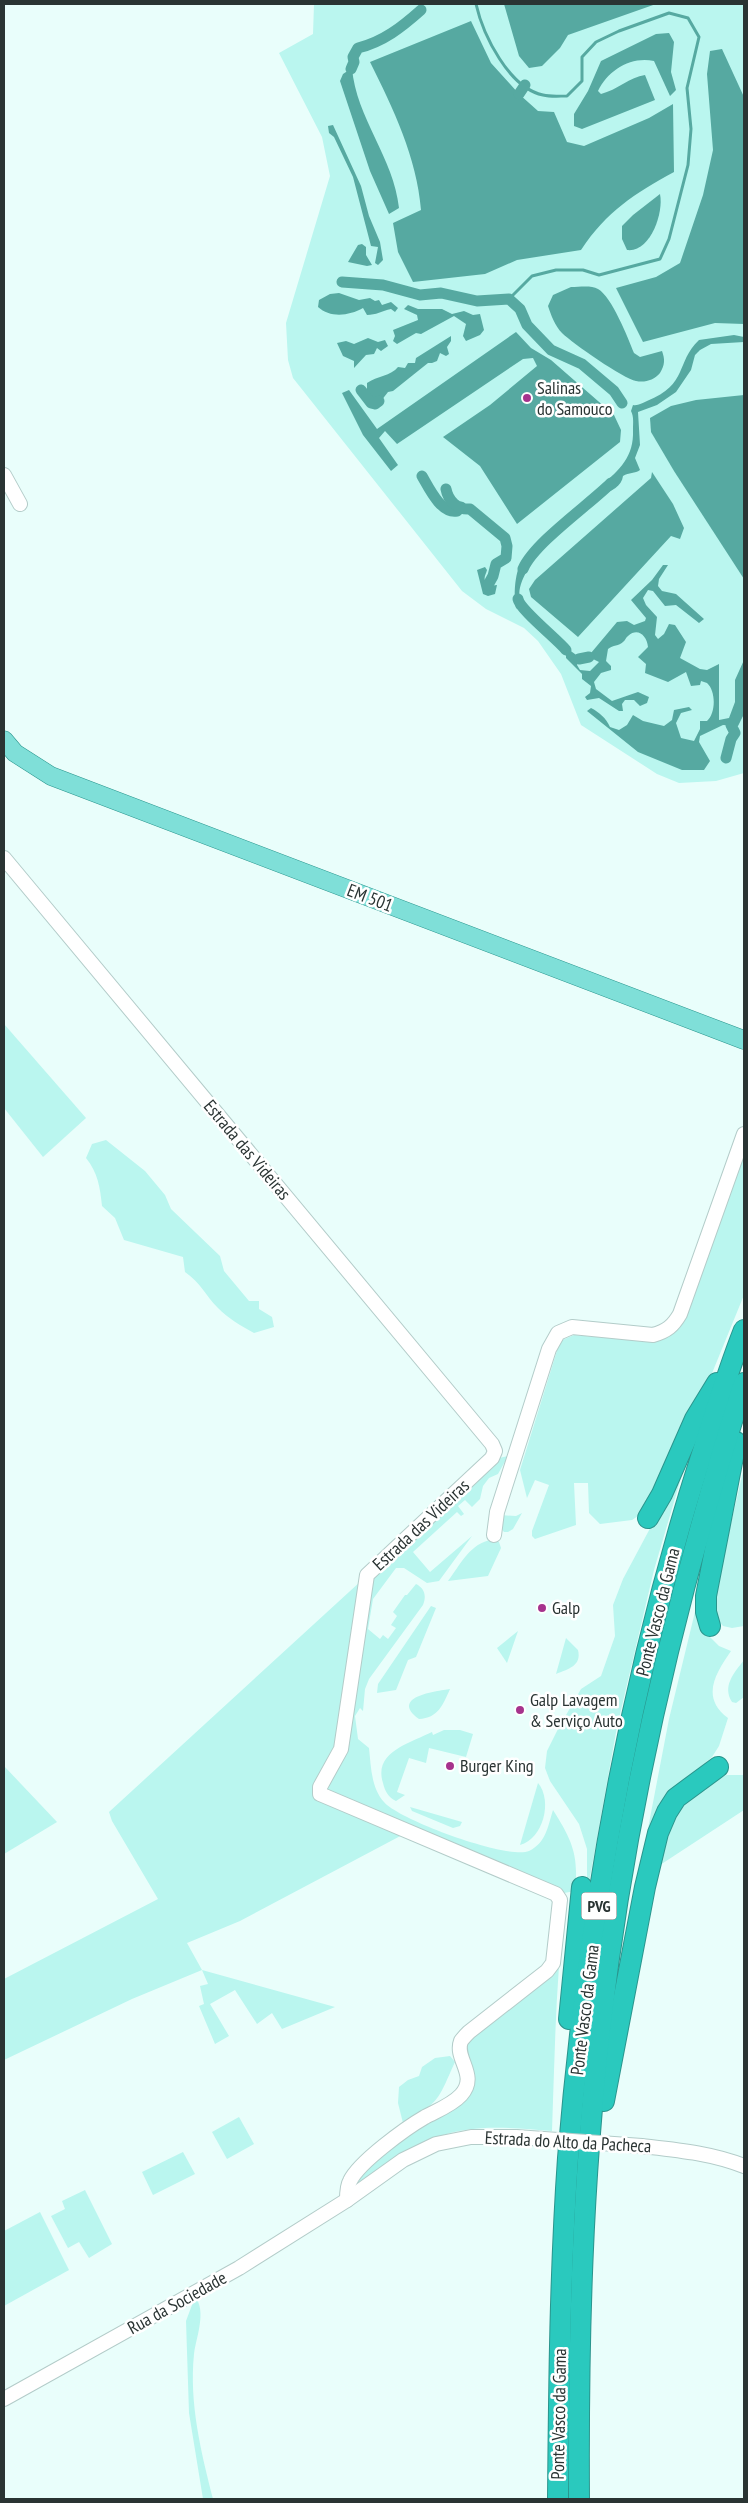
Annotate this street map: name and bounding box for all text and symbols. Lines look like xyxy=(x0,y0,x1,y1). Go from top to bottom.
place label: Salinas do Samouco xyxy=(537,376,613,420)
marker: Salinas do Samouco xyxy=(521,392,533,404)
street label: EM 501 xyxy=(344,878,396,917)
street label: Estrada das Videiras xyxy=(199,1095,296,1204)
street label: Estrada das Videiras xyxy=(368,1474,474,1575)
street label: Ponte Vasco da Gama xyxy=(630,1545,685,1678)
place label: Galp xyxy=(552,1596,580,1619)
marker: Galp xyxy=(536,1602,548,1614)
place label: Galp Lavagem & Serviço Auto xyxy=(530,1688,623,1732)
marker: Galp Lavagem & Serviço Auto xyxy=(514,1704,526,1716)
place label: Burger King xyxy=(460,1754,534,1777)
marker: Burger King xyxy=(444,1760,456,1772)
road number: PVG xyxy=(582,1892,616,1920)
street label: Ponte Vasco da Gama xyxy=(565,1943,604,2076)
street label: Estrada do Alto da Pacheca xyxy=(484,2126,652,2157)
street label: Rua da Sociedade xyxy=(123,2266,230,2339)
street label: Ponte Vasco da Gama xyxy=(546,2348,571,2480)

